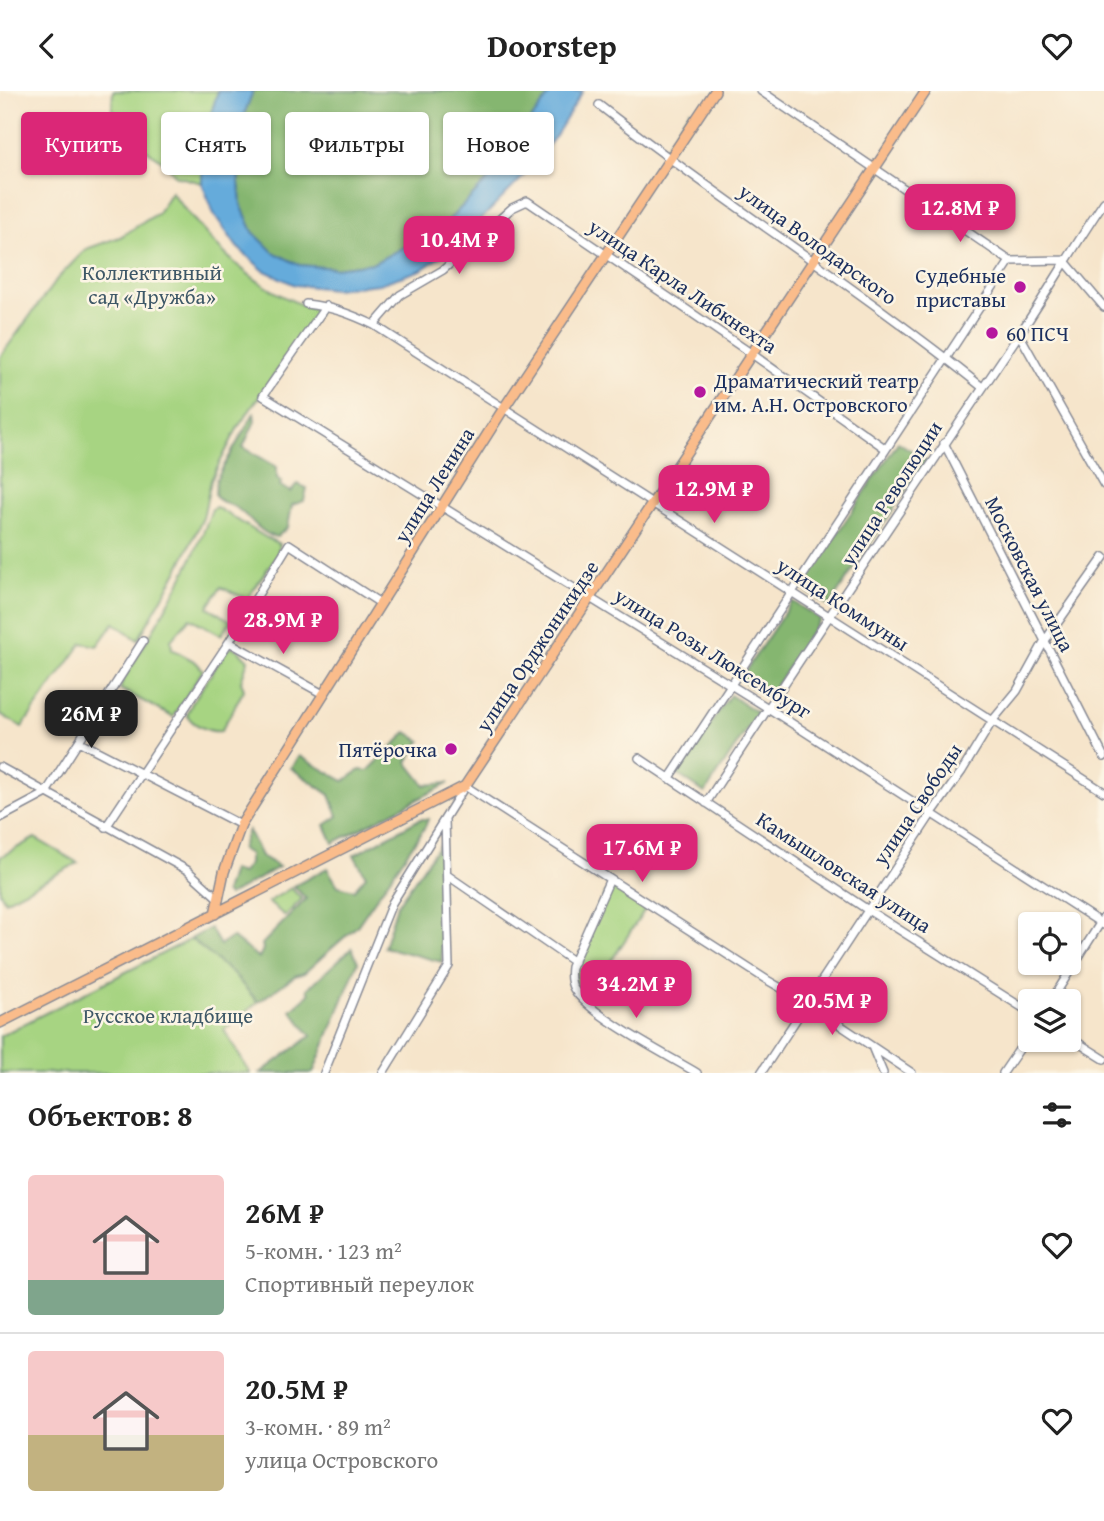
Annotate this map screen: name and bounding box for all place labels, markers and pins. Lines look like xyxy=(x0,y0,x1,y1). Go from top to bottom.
pin: 12.8M ₽ xyxy=(895,185,1025,244)
pin: 10.4M ₽ xyxy=(394,216,524,276)
place label: Судебные приставы xyxy=(915,260,1006,315)
marker: Судебные приставы xyxy=(1012,279,1028,295)
place label: 60 ПСЧ xyxy=(1006,318,1069,349)
marker: 60 ПСЧ xyxy=(984,325,1000,341)
place label: Драматический театр им. А.Н. Островского xyxy=(713,365,919,420)
marker: Драматический театр им. А.Н. Островского xyxy=(692,384,708,400)
pin: 12.9M ₽ xyxy=(649,465,779,525)
pin: 28.9M ₽ xyxy=(218,596,348,656)
pin: 26M ₽ xyxy=(42,691,140,750)
place label: Пятёрочка xyxy=(339,734,437,765)
marker: Пятёрочка xyxy=(443,741,459,757)
pin: 17.6M ₽ xyxy=(577,825,707,884)
pin: 34.2M ₽ xyxy=(571,961,701,1020)
pin: 20.5M ₽ xyxy=(767,977,897,1037)

